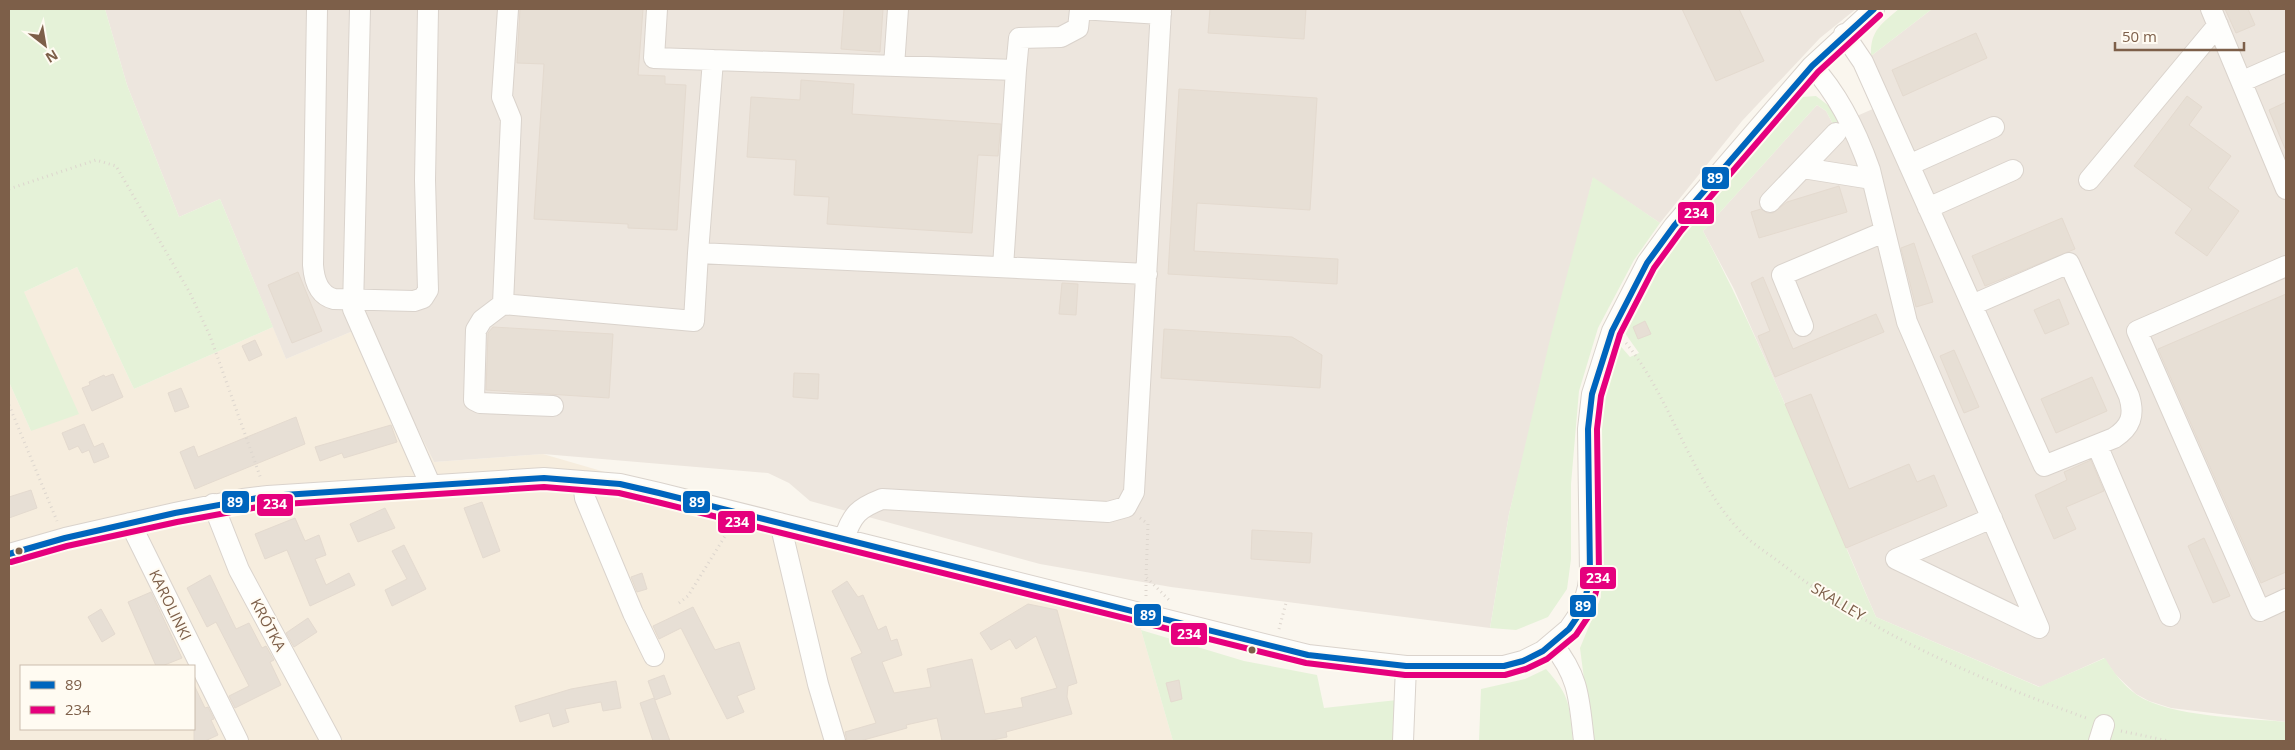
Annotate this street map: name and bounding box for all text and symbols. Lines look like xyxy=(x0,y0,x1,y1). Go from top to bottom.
north arrow xyxy=(20,20,70,70)
scale bar xyxy=(2115,20,2244,52)
text: 50 m xyxy=(2122,26,2157,46)
text: N xyxy=(42,45,62,68)
line badge: 89 xyxy=(1701,166,1730,190)
text: 89 xyxy=(1707,168,1723,187)
line badge: 234 xyxy=(1677,201,1715,225)
text: 234 xyxy=(1684,203,1708,222)
line badge: 89 xyxy=(221,490,250,514)
line badge: 89 xyxy=(682,490,711,514)
text: 89 xyxy=(227,492,243,511)
text: 89 xyxy=(689,492,705,511)
line badge: 234 xyxy=(256,493,294,517)
text: 234 xyxy=(263,494,287,513)
line badge: 234 xyxy=(717,510,756,534)
text: 234 xyxy=(725,512,749,531)
unlabelled marker xyxy=(14,546,24,556)
street label: KAROLINKI xyxy=(145,566,197,643)
line badge: 234 xyxy=(1579,566,1617,590)
text: 234 xyxy=(1586,568,1610,587)
street label: SKALLEY xyxy=(1808,577,1870,625)
line badge: 89 xyxy=(1569,594,1597,618)
street label: KRÓTKA xyxy=(247,595,291,655)
text: 89 xyxy=(1575,596,1591,615)
line badge: 89 xyxy=(1133,603,1162,627)
text: 89 xyxy=(1140,605,1156,624)
line badge: 234 xyxy=(1170,622,1208,646)
text: 234 xyxy=(1177,624,1201,643)
unlabelled marker xyxy=(1247,645,1257,655)
legend xyxy=(20,665,195,730)
text: 89 xyxy=(65,674,82,694)
text: 234 xyxy=(65,699,91,719)

